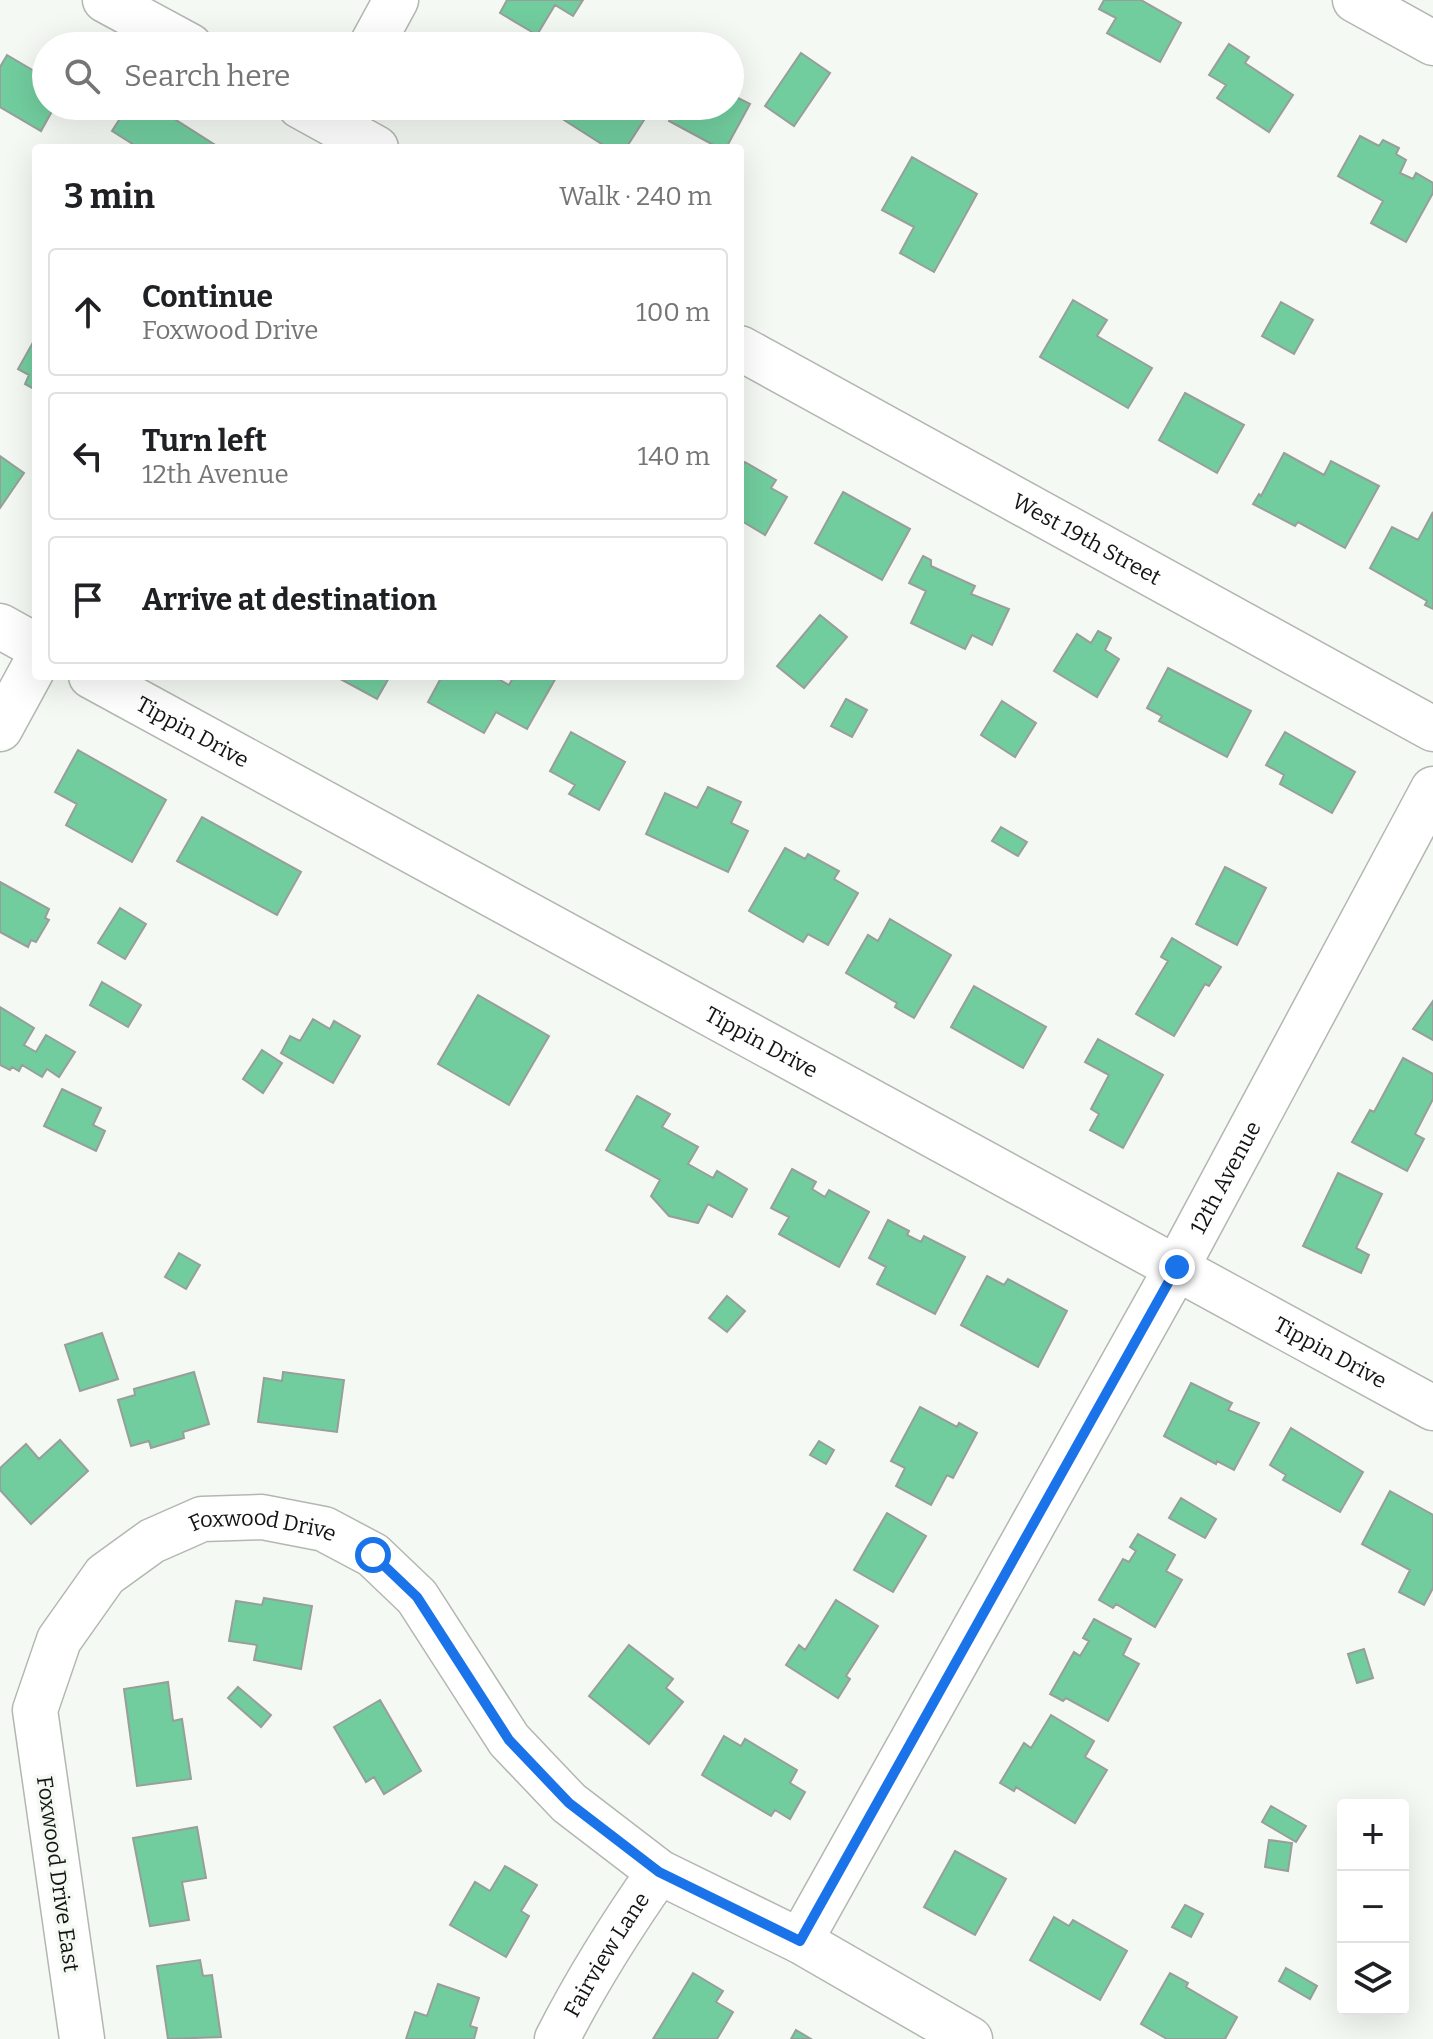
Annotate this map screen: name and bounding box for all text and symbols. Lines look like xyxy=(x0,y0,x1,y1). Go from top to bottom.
search box xyxy=(32,32,744,120)
icon: search xyxy=(60,54,104,98)
text: Search here xyxy=(124,58,291,94)
text: 3 min xyxy=(64,176,155,217)
text: Walk · 240 m xyxy=(559,181,712,212)
text: Continue xyxy=(142,279,273,315)
icon: ahead xyxy=(66,290,110,334)
text: 100 m xyxy=(636,297,710,328)
text: Foxwood Drive xyxy=(142,315,318,346)
text: Turn left xyxy=(142,423,267,459)
icon: left xyxy=(66,434,110,478)
text: 140 m xyxy=(638,441,710,472)
text: 12th Avenue xyxy=(142,459,289,490)
street label: West 19th Street xyxy=(1008,487,1166,591)
icon: arrive xyxy=(66,578,110,622)
text: Arrive at destination xyxy=(142,582,437,618)
street label: Tippin Drive xyxy=(132,690,254,773)
street label: Tippin Drive xyxy=(701,1000,823,1083)
street label: 12th Avenue xyxy=(1184,1116,1266,1238)
route end xyxy=(1159,1249,1195,1285)
street label: Tippin Drive xyxy=(1270,1311,1392,1394)
street label: Foxwood Drive xyxy=(184,1503,342,1547)
route start xyxy=(355,1537,391,1573)
street label: Foxwood Drive East xyxy=(31,1774,85,1974)
map controls xyxy=(1337,1799,1409,2015)
button: + xyxy=(1337,1799,1409,1871)
button: − xyxy=(1337,1871,1409,1943)
street label: Fairview Lane xyxy=(558,1887,655,2021)
button: layers xyxy=(1337,1943,1409,2015)

